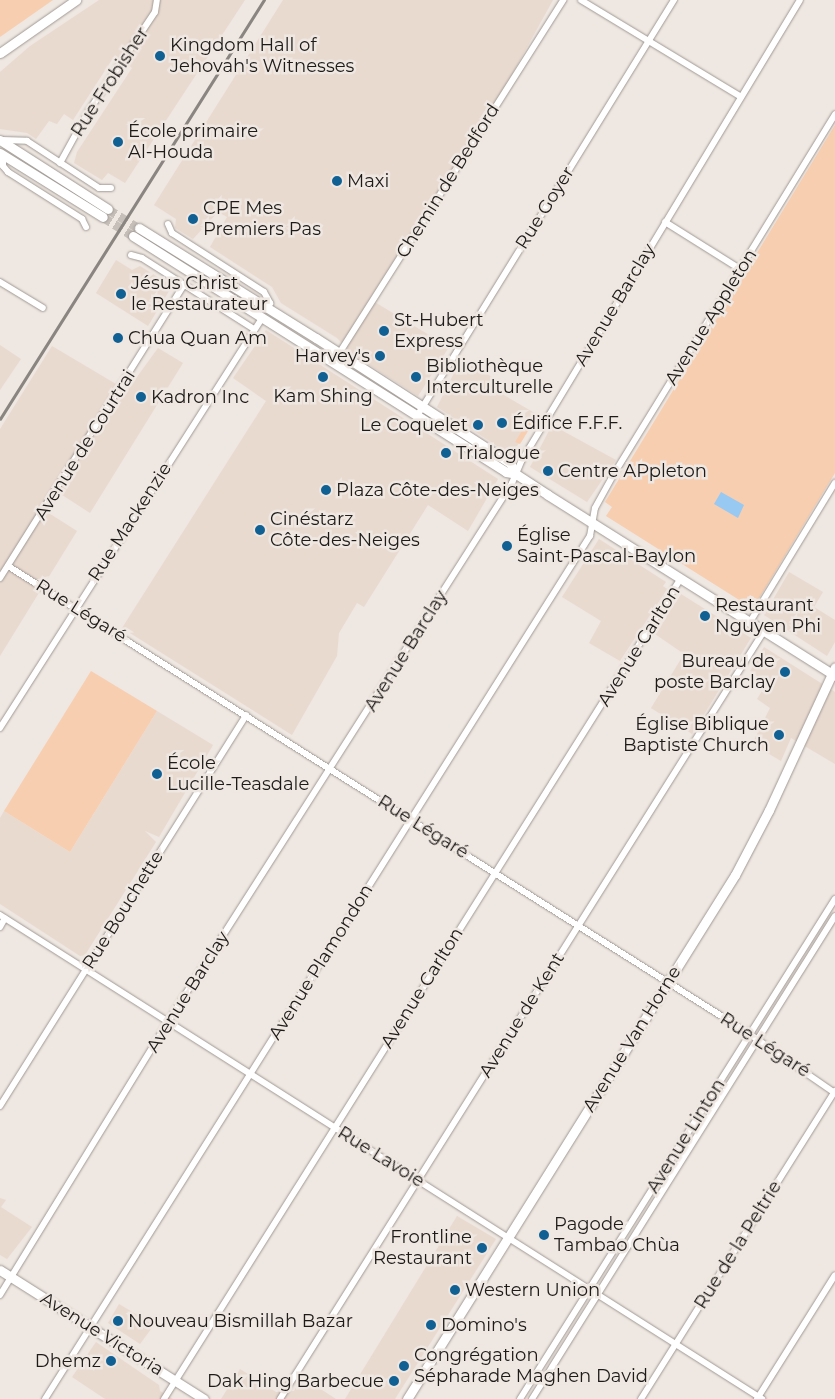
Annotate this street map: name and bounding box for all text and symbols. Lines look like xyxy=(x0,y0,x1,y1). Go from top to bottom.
street label: Rue Frobisher xyxy=(67,23,153,141)
place label: Kingdom Hall of Jehovah's Witnesses xyxy=(170,35,354,78)
marker: Kingdom Hall of Jehovah's Witnesses xyxy=(154,50,166,62)
street label: Chemin de Bedford xyxy=(392,100,504,262)
place label: École primaire Al-Houda xyxy=(128,121,258,163)
marker: École primaire Al-Houda xyxy=(112,136,124,148)
street label: Rue Goyer xyxy=(511,163,579,253)
place label: Maxi xyxy=(347,170,389,192)
marker: Maxi xyxy=(331,175,343,187)
place label: CPE Mes Premiers Pas xyxy=(203,198,321,240)
marker: CPE Mes Premiers Pas xyxy=(187,213,199,225)
street label: Avenue Barclay xyxy=(570,240,660,370)
street label: Avenue Appleton xyxy=(660,245,762,389)
place label: Jésus Christ le Restaurateur xyxy=(131,273,268,316)
marker: Jésus Christ le Restaurateur xyxy=(115,288,127,300)
place label: St-Hubert Express xyxy=(394,310,484,352)
marker: St-Hubert Express xyxy=(378,325,390,337)
place label: Chua Quan Am xyxy=(128,327,267,349)
marker: Chua Quan Am xyxy=(112,332,124,344)
place label: Harvey's xyxy=(295,345,370,367)
marker: Harvey's xyxy=(374,350,386,362)
place label: Bibliothèque Interculturelle xyxy=(426,356,553,398)
street label: Avenue de Courtrai xyxy=(30,366,140,524)
marker: Kam Shing xyxy=(317,371,329,383)
marker: Bibliothèque Interculturelle xyxy=(410,371,422,383)
place label: Kam Shing xyxy=(273,385,373,407)
place label: Kadron Inc xyxy=(151,386,249,408)
marker: Kadron Inc xyxy=(135,391,147,403)
place label: Édifice F.F.F. xyxy=(512,412,622,434)
place label: Le Coquelet xyxy=(360,414,468,436)
marker: Édifice F.F.F. xyxy=(496,417,508,429)
marker: Le Coquelet xyxy=(472,419,484,431)
place label: Trialogue xyxy=(456,442,540,464)
marker: Trialogue xyxy=(440,447,452,459)
street label: Rue Mackenzie xyxy=(84,459,176,585)
place label: Centre APpleton xyxy=(558,460,707,482)
marker: Centre APpleton xyxy=(542,465,554,477)
place label: Plaza Côte-des-Neiges xyxy=(336,479,539,501)
marker: Plaza Côte-des-Neiges xyxy=(320,484,332,496)
place label: Cinéstarz Côte-des-Neiges xyxy=(270,509,420,552)
marker: Cinéstarz Côte-des-Neiges xyxy=(254,524,266,536)
place label: Église Saint-Pascal-Baylon xyxy=(517,525,696,568)
marker: Église Saint-Pascal-Baylon xyxy=(501,540,513,552)
street label: Rue Légaré xyxy=(32,575,130,647)
street label: Avenue Carlton xyxy=(593,582,685,710)
street label: Avenue Barclay xyxy=(360,586,452,716)
place label: Restaurant Nguyen Phi xyxy=(715,595,821,638)
marker: Restaurant Nguyen Phi xyxy=(699,610,711,622)
place label: Bureau de poste Barclay xyxy=(654,651,775,694)
marker: Bureau de poste Barclay xyxy=(779,666,791,678)
place label: Église Biblique Baptiste Church xyxy=(623,714,769,756)
marker: Église Biblique Baptiste Church xyxy=(773,729,785,741)
place label: École Lucille-Teasdale xyxy=(167,753,309,796)
marker: École Lucille-Teasdale xyxy=(151,768,163,780)
street label: Rue Légaré xyxy=(374,791,472,863)
street label: Rue Bouchette xyxy=(78,847,168,973)
street label: Avenue Plamondon xyxy=(264,880,378,1044)
street label: Avenue Carlton xyxy=(376,924,468,1052)
street label: Avenue Barclay xyxy=(142,927,234,1057)
street label: Avenue de Kent xyxy=(475,949,569,1081)
street label: Avenue Van Horne xyxy=(578,962,686,1116)
street label: Rue Légaré xyxy=(716,1008,814,1082)
street label: Avenue Linton xyxy=(642,1075,730,1197)
street label: Rue Lavoie xyxy=(334,1122,428,1192)
street label: Rue de la Peltrie xyxy=(690,1177,786,1313)
place label: Pagode Tambao Chùa xyxy=(554,1214,680,1256)
place label: Frontline Restaurant xyxy=(373,1227,472,1270)
marker: Pagode Tambao Chùa xyxy=(538,1229,550,1241)
marker: Frontline Restaurant xyxy=(476,1242,488,1254)
place label: Western Union xyxy=(465,1279,600,1301)
marker: Western Union xyxy=(449,1284,461,1296)
street label: Avenue Victoria xyxy=(37,1288,167,1380)
place label: Nouveau Bismillah Bazar xyxy=(128,1310,353,1332)
place label: Domino's xyxy=(441,1314,527,1336)
marker: Nouveau Bismillah Bazar xyxy=(112,1315,124,1327)
marker: Domino's xyxy=(425,1319,437,1331)
place label: Congrégation Sépharade Maghen David xyxy=(414,1345,648,1388)
place label: Dhemz xyxy=(35,1350,101,1372)
marker: Dhemz xyxy=(105,1355,117,1367)
marker: Congrégation Sépharade Maghen David xyxy=(398,1360,410,1372)
place label: Dak Hing Barbecue xyxy=(207,1370,384,1392)
marker: Dak Hing Barbecue xyxy=(388,1375,400,1387)

